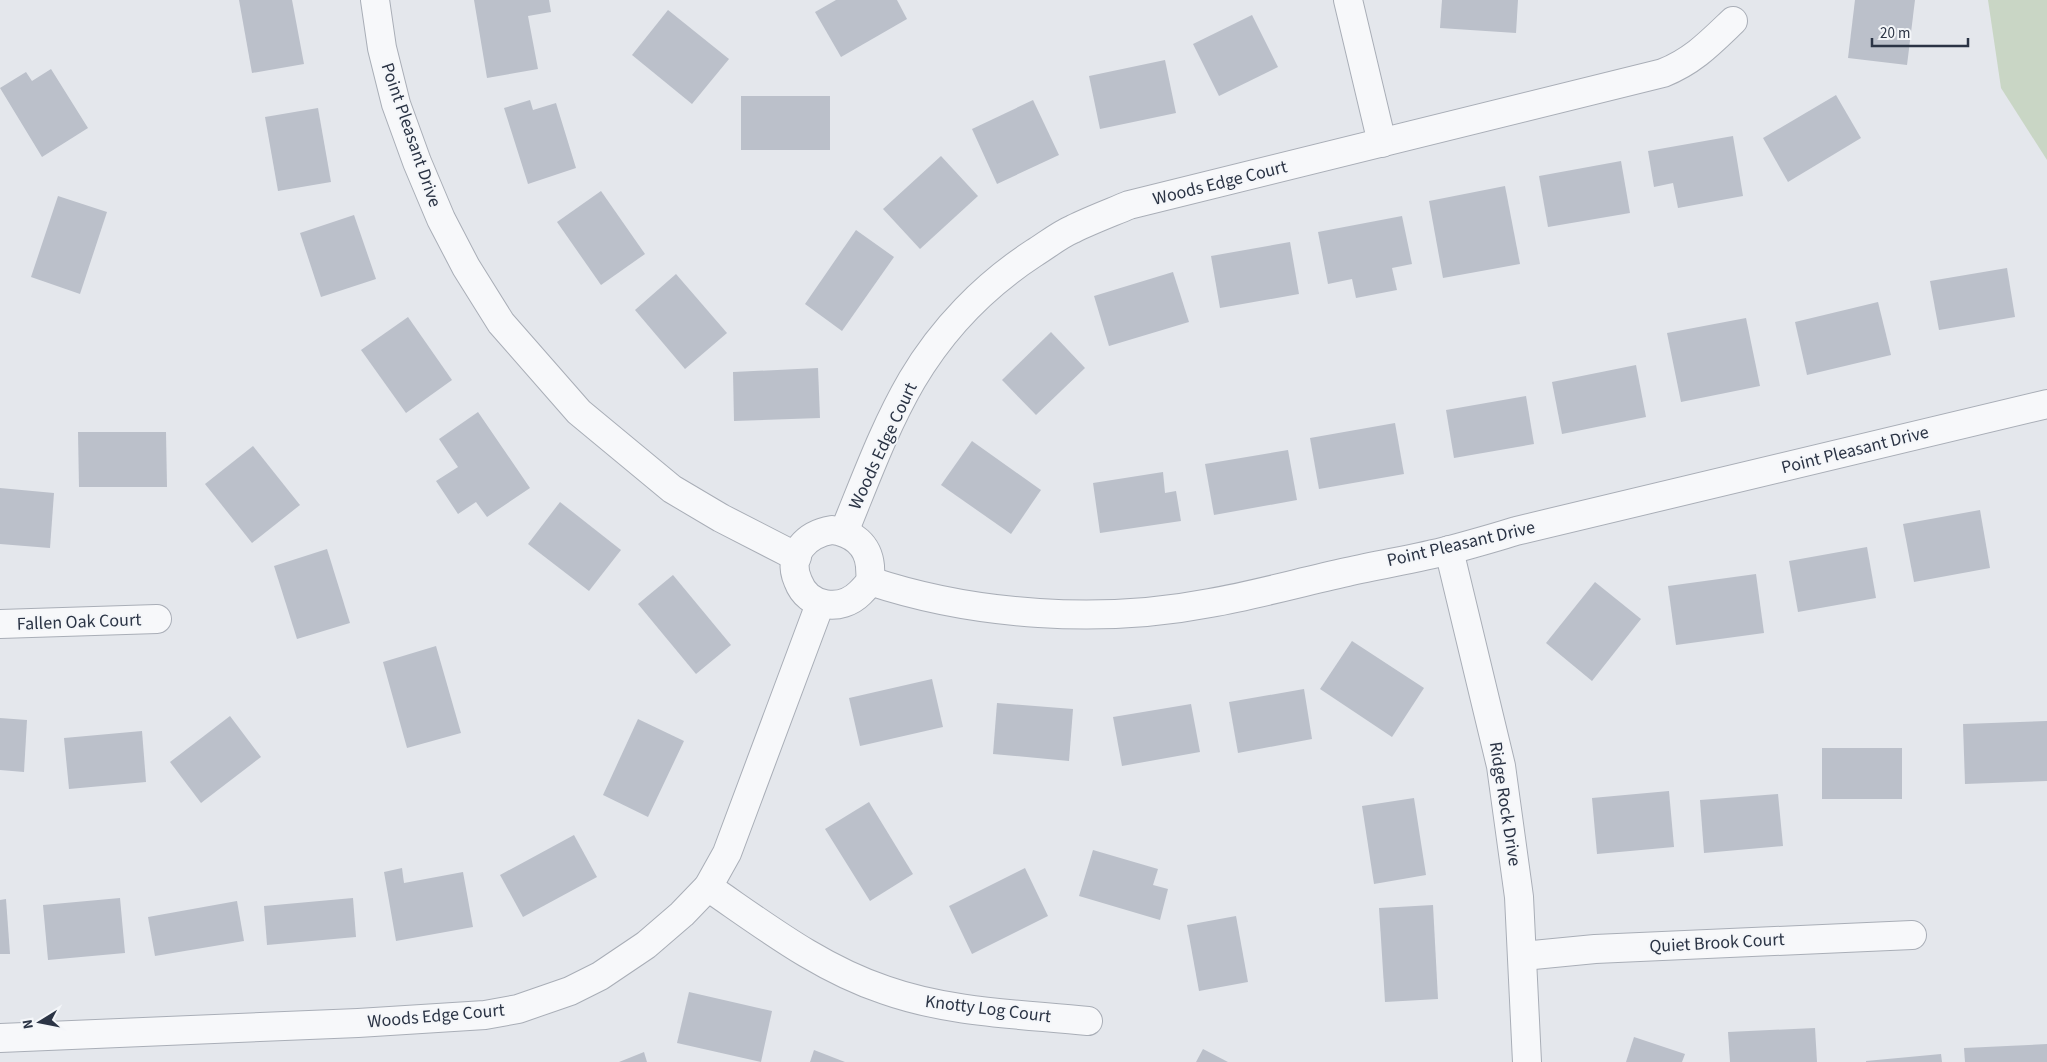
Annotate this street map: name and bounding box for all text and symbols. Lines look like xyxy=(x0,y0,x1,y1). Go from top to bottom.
scale bar xyxy=(1872,15,1968,47)
text: 20 m xyxy=(1880,23,1910,44)
street label: Point Pleasant Drive xyxy=(375,59,447,211)
street label: Woods Edge Court xyxy=(1150,154,1290,212)
street label: Woods Edge Court xyxy=(843,378,923,514)
street label: Point Pleasant Drive xyxy=(1779,420,1931,480)
street label: Point Pleasant Drive xyxy=(1385,515,1538,573)
street label: Fallen Oak Court xyxy=(16,607,142,637)
street label: Ridge Rock Drive xyxy=(1483,740,1527,868)
street label: Quiet Brook Court xyxy=(1649,927,1785,959)
street label: Knotty Log Court xyxy=(924,989,1052,1029)
north arrow xyxy=(15,997,65,1047)
street label: Woods Edge Court xyxy=(366,998,506,1034)
text: N xyxy=(18,1018,39,1030)

